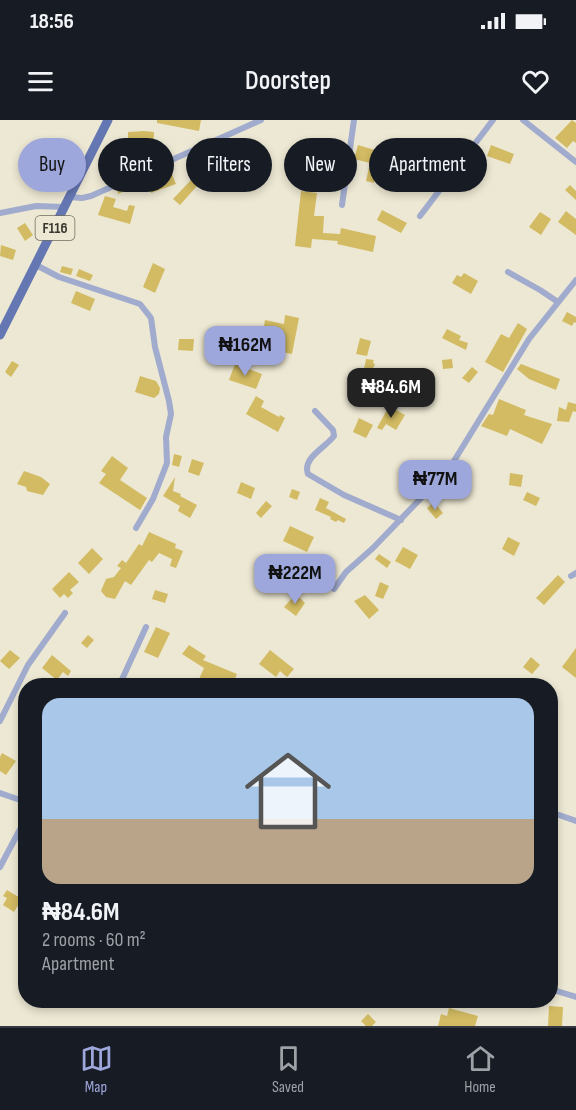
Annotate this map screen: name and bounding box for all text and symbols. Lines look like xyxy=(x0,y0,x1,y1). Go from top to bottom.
text: 18:56 xyxy=(30,8,74,35)
icon: menu xyxy=(24,65,57,98)
text: Doorstep xyxy=(245,65,331,97)
icon: heart xyxy=(519,65,552,98)
chip: Buy xyxy=(18,138,86,192)
chip: Rent xyxy=(98,138,174,192)
chip: Filters xyxy=(186,138,272,192)
chip: New xyxy=(284,138,357,192)
chip: Apartment xyxy=(369,138,487,192)
road number: F116 xyxy=(36,216,74,240)
pin: ₦162M xyxy=(203,326,287,377)
text: ₦162M xyxy=(218,333,272,357)
pin: ₦84.6M xyxy=(342,368,440,419)
text: ₦84.6M xyxy=(361,375,421,399)
pin: ₦77M xyxy=(399,460,471,511)
text: ₦77M xyxy=(413,467,457,491)
pin: ₦222M xyxy=(253,554,337,605)
text: ₦222M xyxy=(268,561,322,585)
icon: home xyxy=(234,737,342,845)
text: ₦84.6M xyxy=(42,897,120,928)
text: 2 rooms · 60 m² xyxy=(42,928,146,952)
text: Apartment xyxy=(42,952,115,976)
tab: Map xyxy=(80,1042,113,1097)
tab: Saved xyxy=(272,1042,305,1097)
tab: Home xyxy=(464,1042,497,1097)

